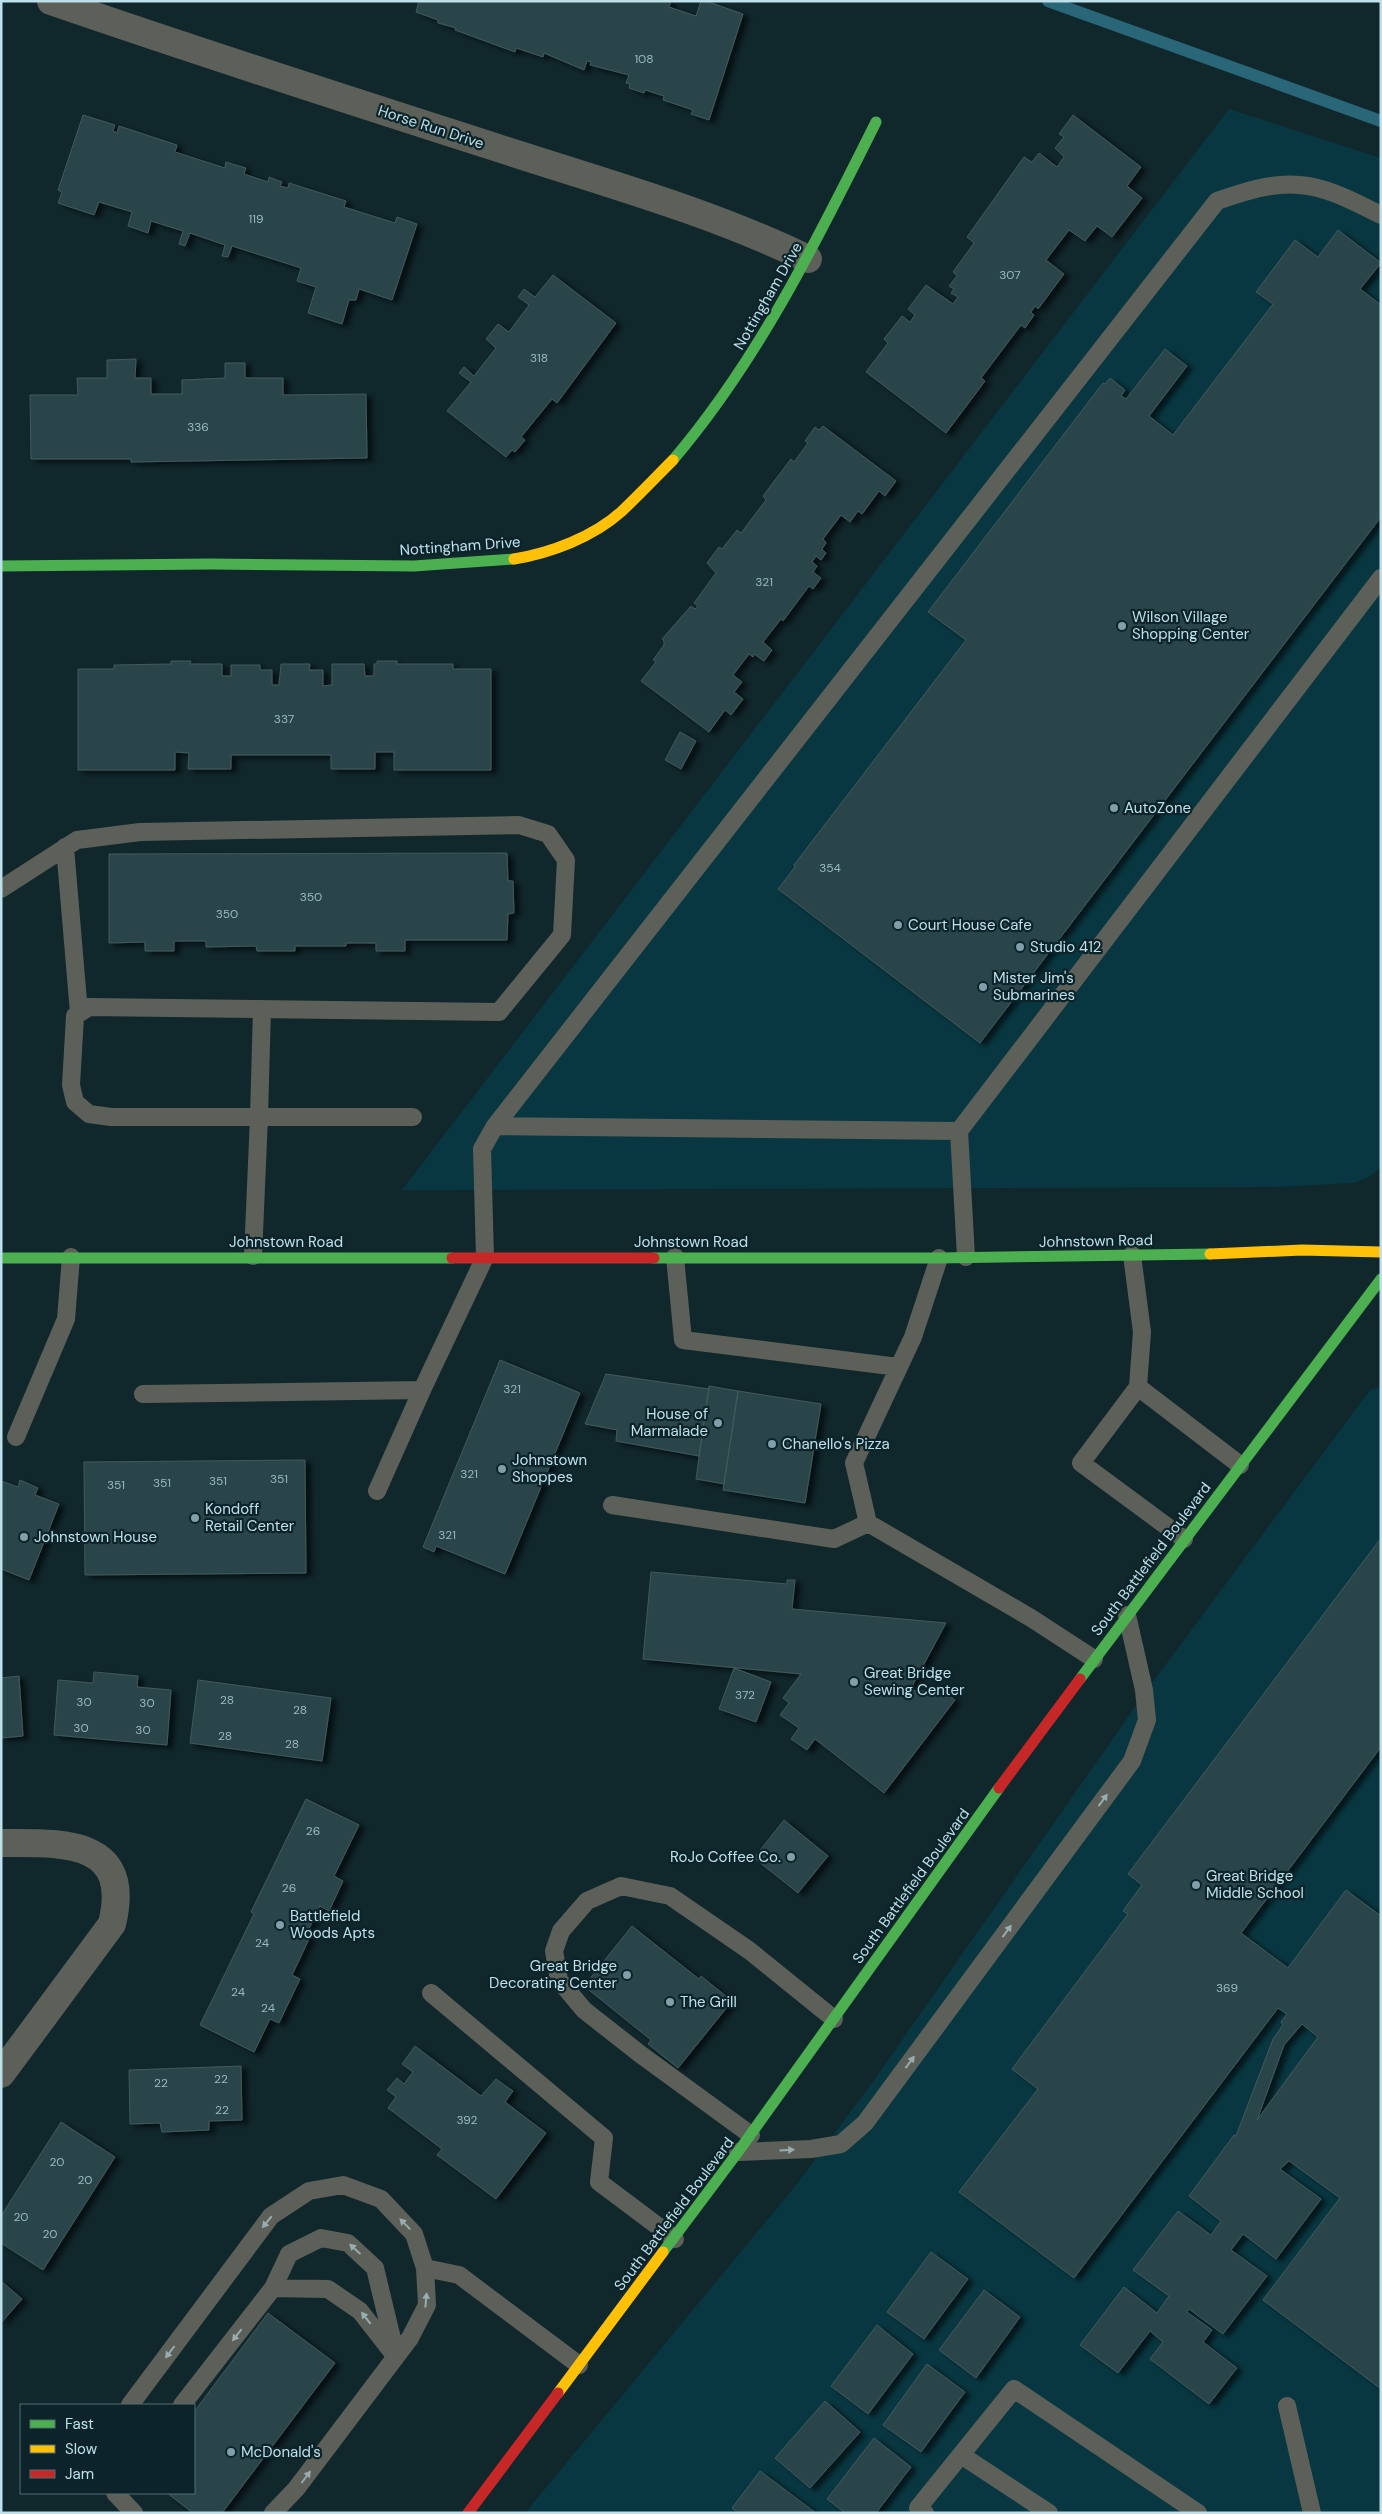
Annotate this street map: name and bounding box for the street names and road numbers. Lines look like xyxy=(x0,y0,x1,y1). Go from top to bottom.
street label: Horse Run Drive xyxy=(375,100,487,154)
street label: Nottingham Drive xyxy=(729,239,807,353)
street label: Nottingham Drive xyxy=(399,532,521,560)
street label: Johnstown Road xyxy=(1039,1230,1153,1252)
street label: Johnstown Road xyxy=(229,1232,343,1252)
street label: Johnstown Road xyxy=(634,1232,748,1252)
street label: South Battlefield Boulevard xyxy=(1087,1478,1215,1640)
street label: South Battlefield Boulevard xyxy=(848,1804,974,1968)
street label: South Battlefield Boulevard xyxy=(610,2133,738,2295)

